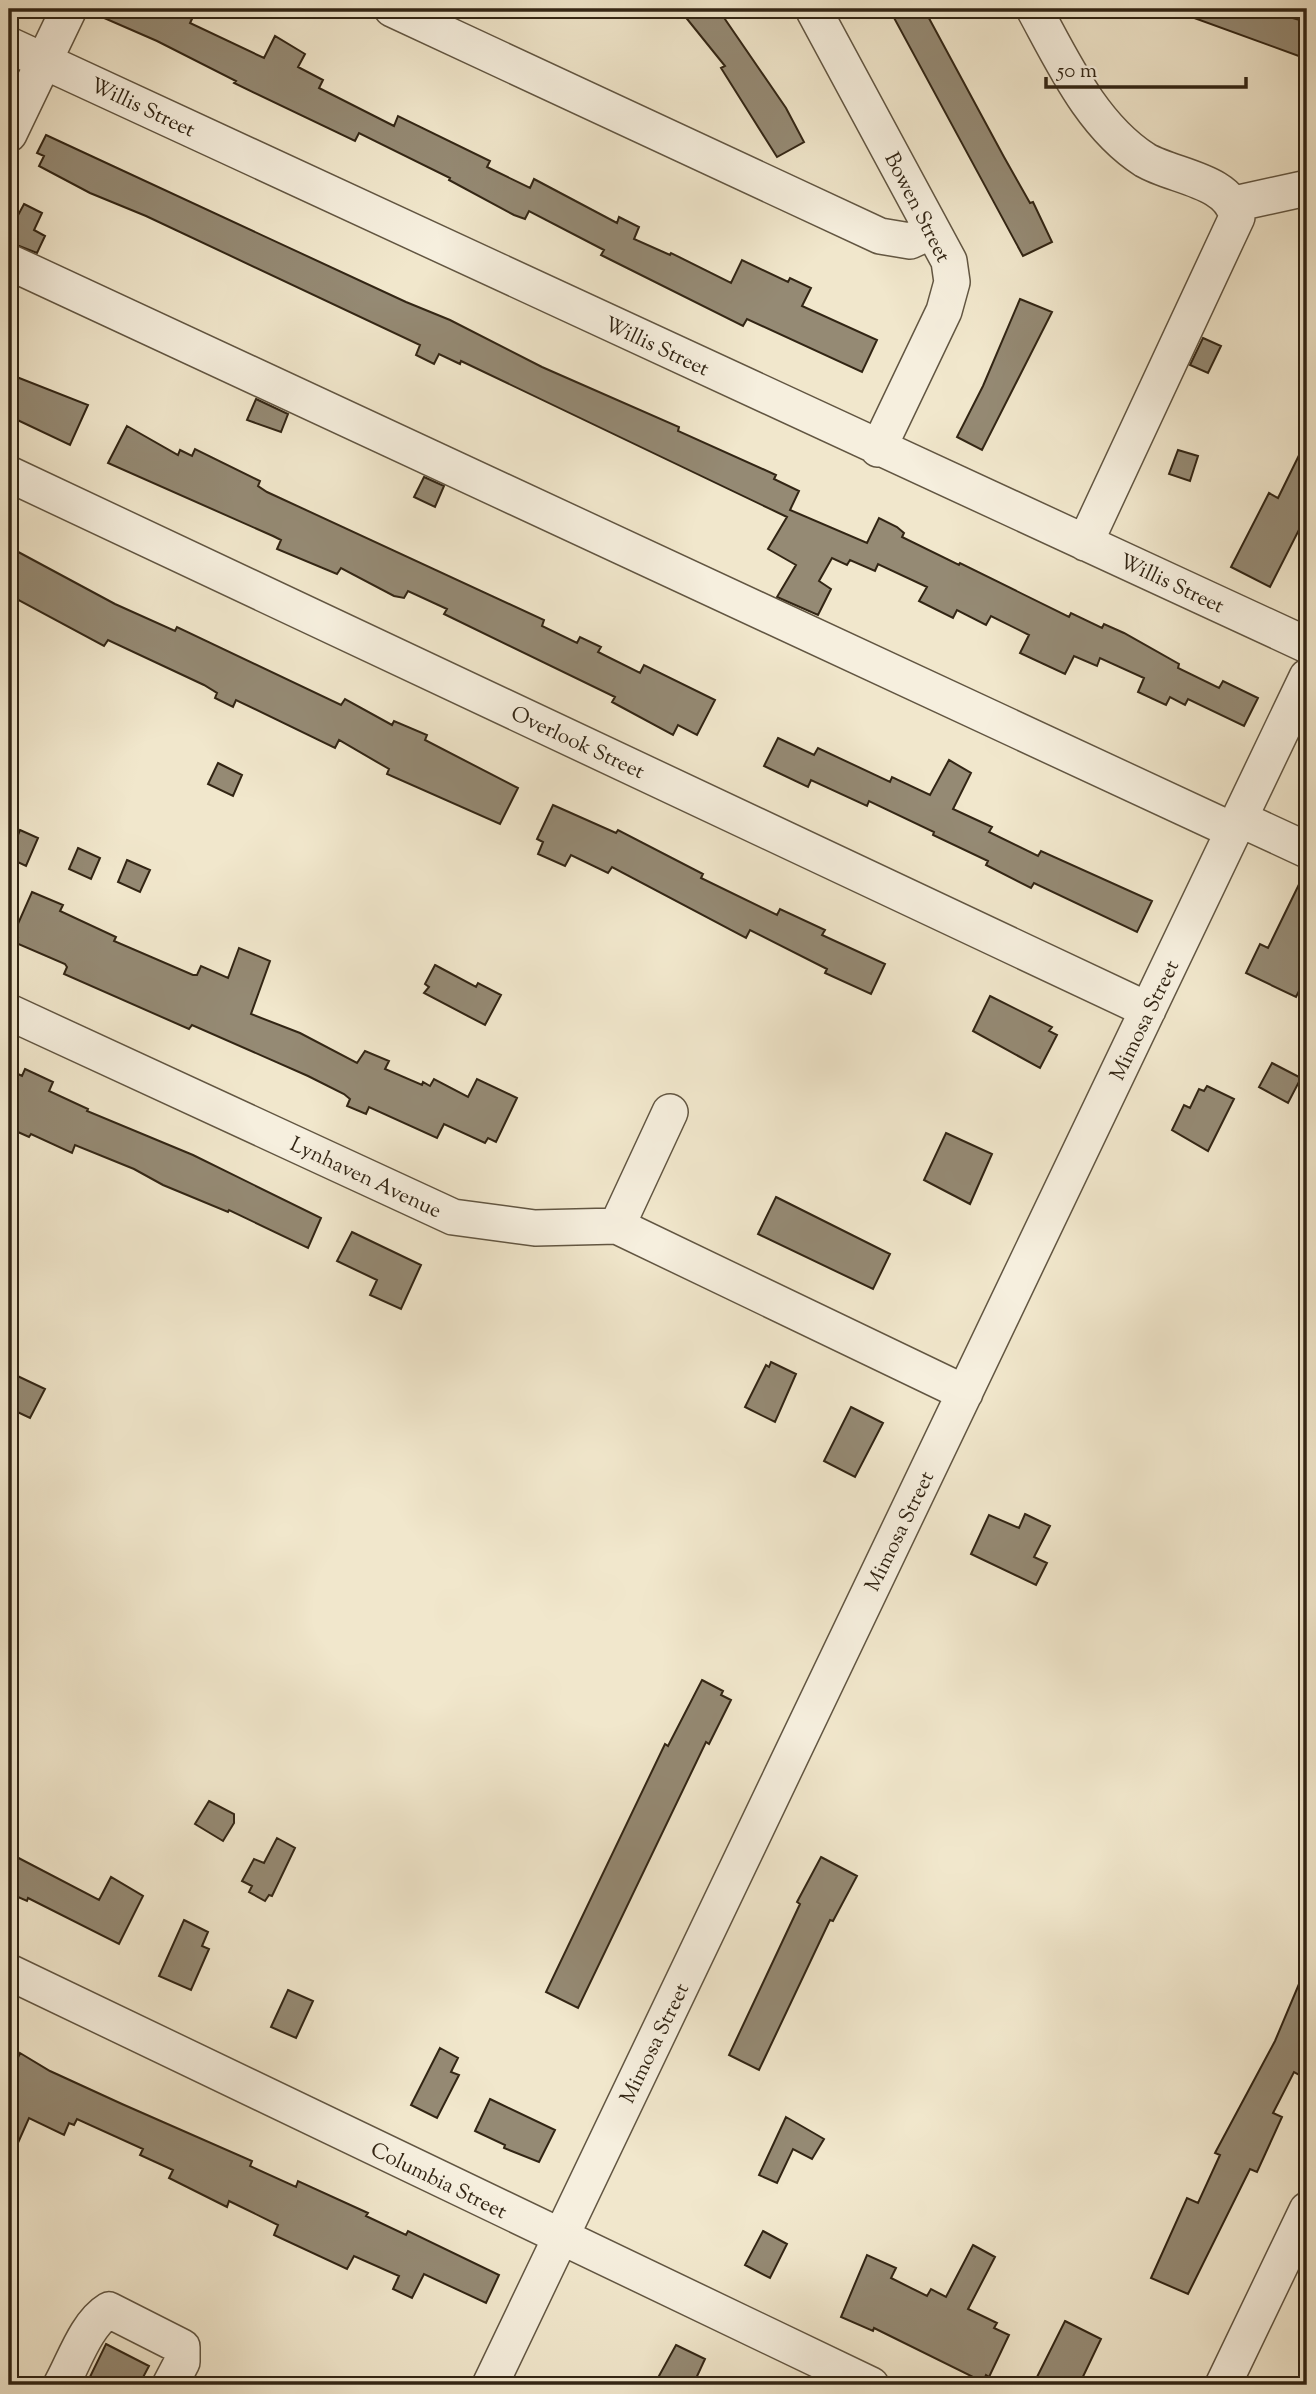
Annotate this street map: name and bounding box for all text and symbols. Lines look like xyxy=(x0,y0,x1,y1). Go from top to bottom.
scale bar xyxy=(1046,46,1246,90)
text: 50 m xyxy=(1056,57,1097,87)
street label: Willis Street xyxy=(85,71,200,146)
street label: Bowen Street xyxy=(876,148,957,268)
street label: Willis Street xyxy=(599,310,714,385)
street label: Willis Street xyxy=(1114,547,1229,622)
street label: Overlook Street xyxy=(505,700,649,788)
street label: Mimosa Street xyxy=(1104,956,1188,1086)
street label: Lynhaven Avenue xyxy=(285,1131,446,1227)
street label: Mimosa Street xyxy=(859,1467,943,1597)
street label: Mimosa Street xyxy=(614,1979,698,2109)
street label: Columbia Street xyxy=(365,2136,511,2228)

